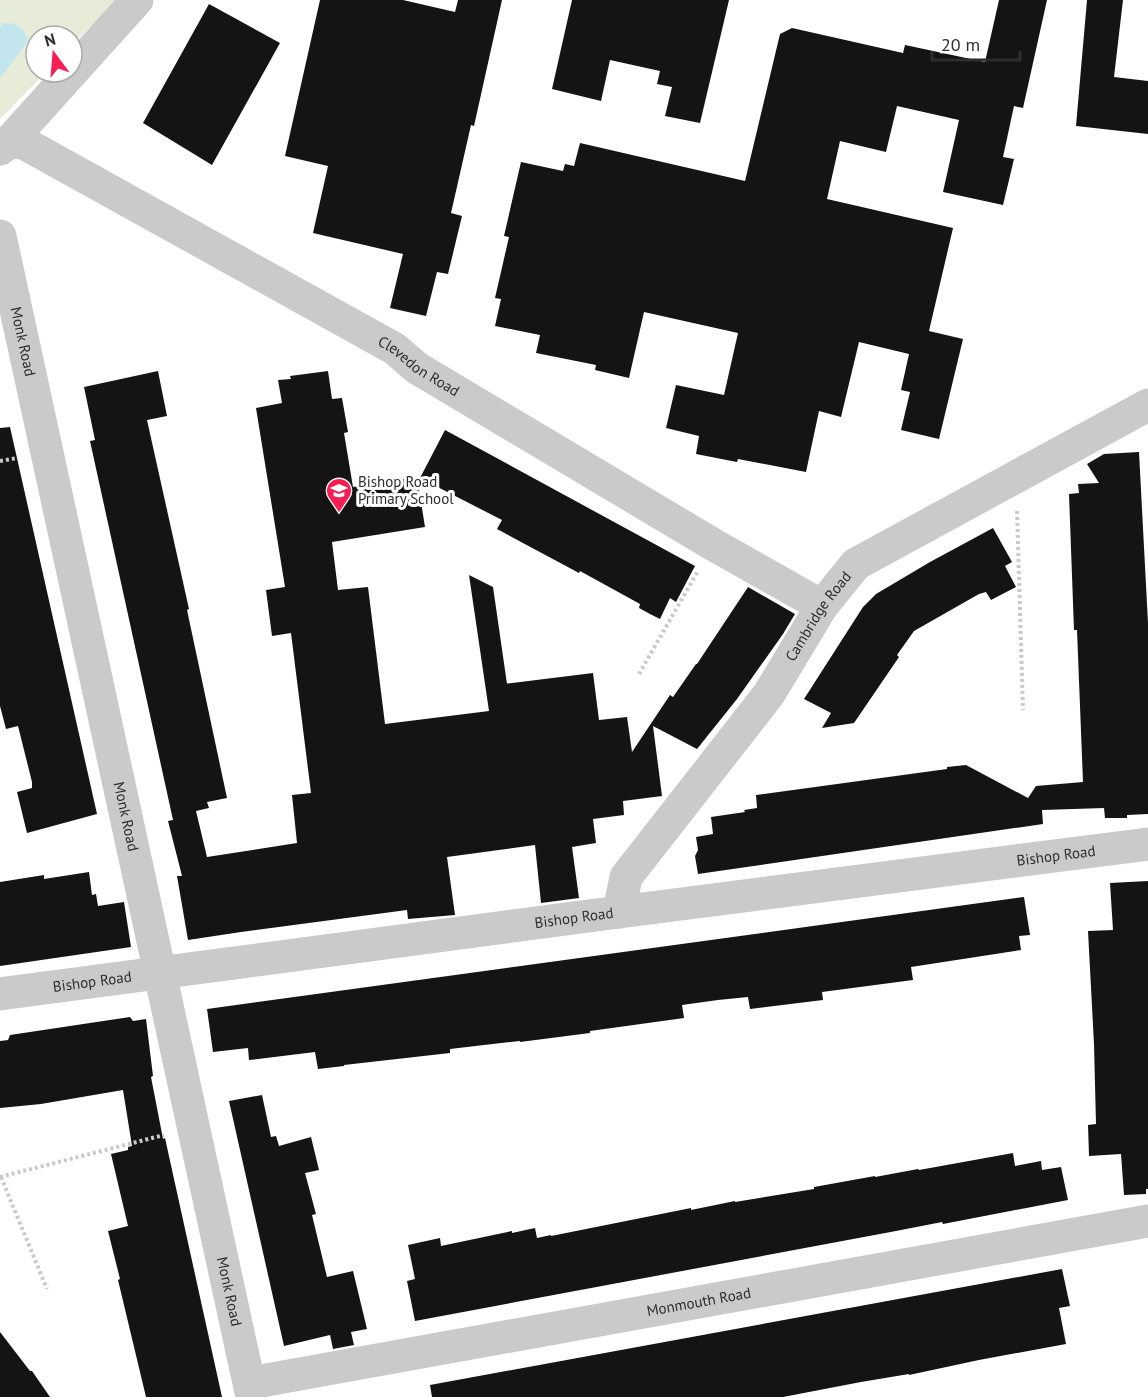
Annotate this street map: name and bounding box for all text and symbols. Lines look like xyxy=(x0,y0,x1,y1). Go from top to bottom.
north arrow xyxy=(24,24,84,84)
scale bar xyxy=(932,24,1020,62)
text: N xyxy=(42,29,58,51)
text: 20 m xyxy=(941,33,980,56)
street label: Monk Road xyxy=(7,305,40,378)
street label: Clevedon Road xyxy=(375,331,463,400)
place label: Bishop Road Primary School xyxy=(358,472,454,508)
school or university icon: Bishop Road Primary School xyxy=(324,476,354,514)
street label: Cambridge Road xyxy=(781,567,855,665)
street label: Monk Road xyxy=(110,780,143,853)
street label: Bishop Road xyxy=(1015,841,1096,870)
street label: Bishop Road xyxy=(533,903,614,932)
street label: Bishop Road xyxy=(52,967,133,996)
street label: Monk Road xyxy=(213,1255,246,1328)
street label: Monmouth Road xyxy=(645,1283,752,1320)

